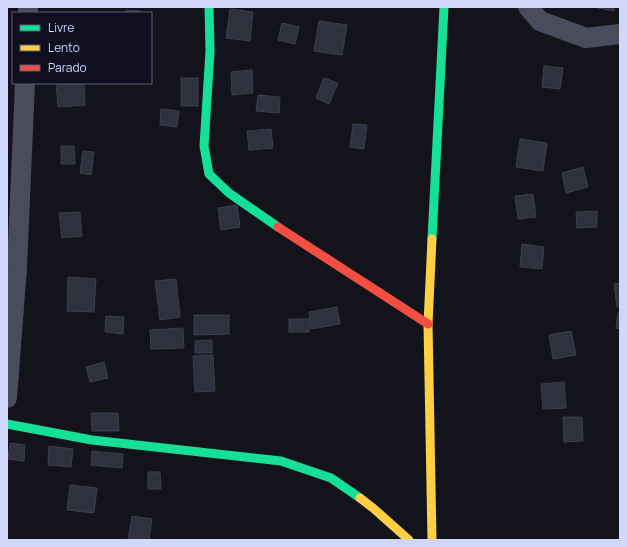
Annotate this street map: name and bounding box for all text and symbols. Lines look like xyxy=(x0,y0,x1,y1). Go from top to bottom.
legend xyxy=(12,12,152,84)
text: Livre xyxy=(48,19,74,36)
text: Lento xyxy=(48,39,80,56)
text: Parado xyxy=(48,59,87,76)

